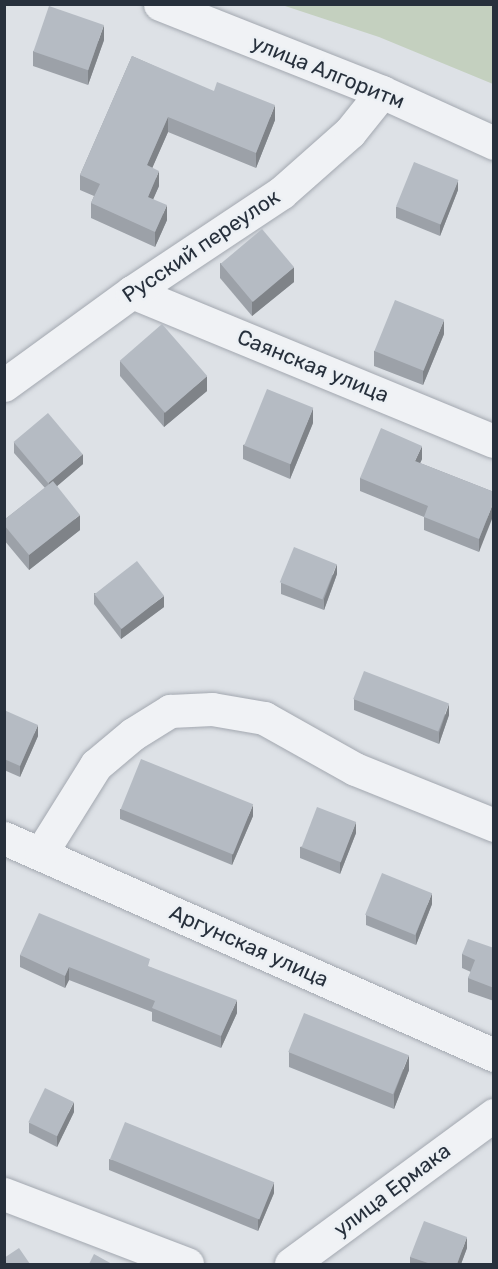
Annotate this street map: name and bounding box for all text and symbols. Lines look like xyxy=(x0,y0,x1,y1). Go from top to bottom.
street label: улица Алгоритм xyxy=(248,30,408,114)
street label: Русский переулок xyxy=(118,184,284,308)
street label: Саянская улица xyxy=(234,324,392,408)
street label: Аргунская улица xyxy=(166,900,332,992)
street label: улица Ермака xyxy=(329,1138,455,1242)

